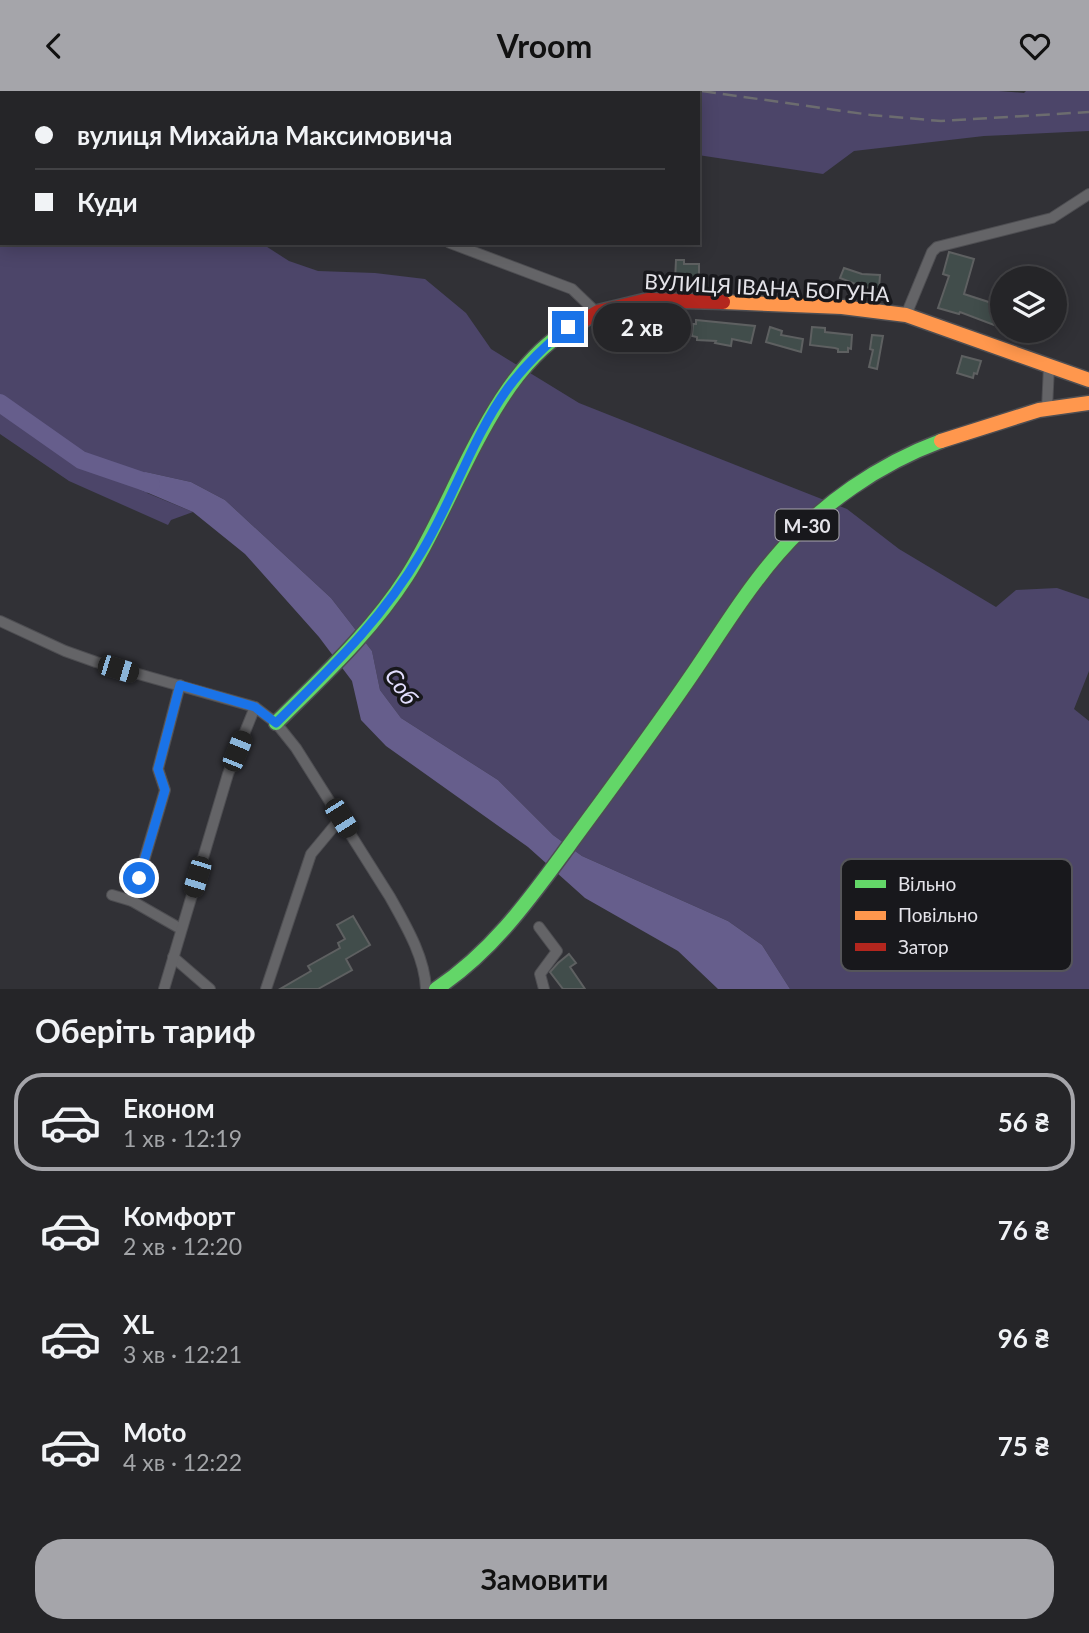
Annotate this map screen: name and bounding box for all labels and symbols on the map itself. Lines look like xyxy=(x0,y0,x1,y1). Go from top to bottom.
street label: ВУЛИЦЯ ІВАНА БОГУНА xyxy=(644,268,891,306)
callout: 2 хв xyxy=(592,303,690,351)
route end xyxy=(552,311,584,343)
road number: М-30 xyxy=(776,509,838,540)
car xyxy=(95,653,142,685)
water label: Соб xyxy=(380,662,425,710)
car xyxy=(220,728,255,774)
car xyxy=(321,795,362,841)
car xyxy=(181,854,214,900)
legend xyxy=(841,859,1072,971)
route start xyxy=(123,862,155,894)
text: Вільно xyxy=(898,872,956,895)
text: Повільно xyxy=(898,903,978,926)
text: Затор xyxy=(898,935,949,958)

